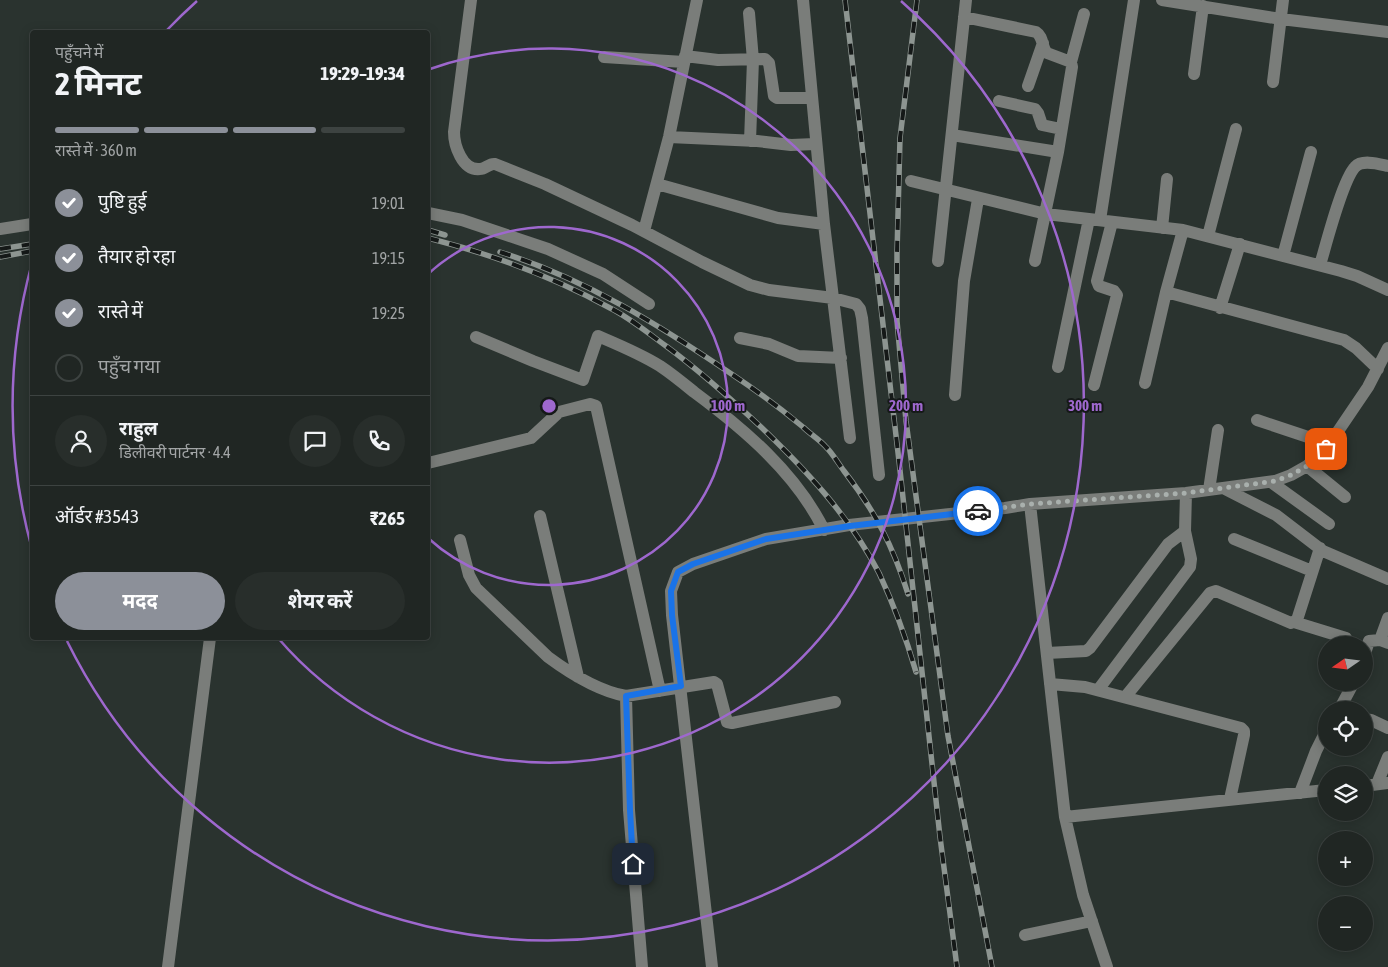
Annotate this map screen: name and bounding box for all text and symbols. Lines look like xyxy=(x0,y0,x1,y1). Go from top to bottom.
text: पहुँचने में xyxy=(55,43,103,61)
text: 19:29–19:34 xyxy=(320,62,405,84)
text: 2 मिनट xyxy=(55,65,142,102)
text: रास्ते में · 360 m xyxy=(55,141,137,159)
icon: check xyxy=(55,189,83,217)
text: पुष्टि हुई xyxy=(98,190,147,212)
text: 19:01 xyxy=(372,194,405,212)
icon: check xyxy=(55,244,83,272)
text: तैयार हो रहा xyxy=(98,245,176,267)
text: 19:15 xyxy=(372,249,405,267)
icon: check xyxy=(55,299,83,327)
text: रास्ते में xyxy=(98,300,143,322)
text: 19:25 xyxy=(372,304,405,322)
text: पहुँच गया xyxy=(98,355,160,377)
centre of rings xyxy=(540,397,558,415)
text: 100 m xyxy=(711,397,745,414)
text: 200 m xyxy=(889,397,923,414)
text: 300 m xyxy=(1068,397,1102,414)
button: person xyxy=(55,415,107,467)
button: chat xyxy=(289,415,341,467)
button: phone xyxy=(353,415,405,467)
text: राहुल xyxy=(119,417,158,439)
pin xyxy=(1305,428,1347,470)
icon: bag xyxy=(1312,435,1340,463)
text: डिलीवरी पार्टनर · 4.4 xyxy=(119,443,231,461)
courier xyxy=(953,486,1003,536)
icon: car xyxy=(964,497,992,525)
text: ऑर्डर #3543 xyxy=(55,505,139,527)
text: ₹265 xyxy=(370,507,405,529)
button: मदद xyxy=(55,572,225,630)
button: शेयर करें xyxy=(235,572,405,630)
north arrow xyxy=(1318,636,1372,691)
map controls xyxy=(1318,636,1373,951)
button: locate xyxy=(1318,701,1373,756)
button: layers xyxy=(1318,766,1373,821)
button: + xyxy=(1318,831,1373,886)
pin xyxy=(612,843,654,885)
icon: home xyxy=(619,850,647,878)
button: − xyxy=(1318,896,1373,951)

